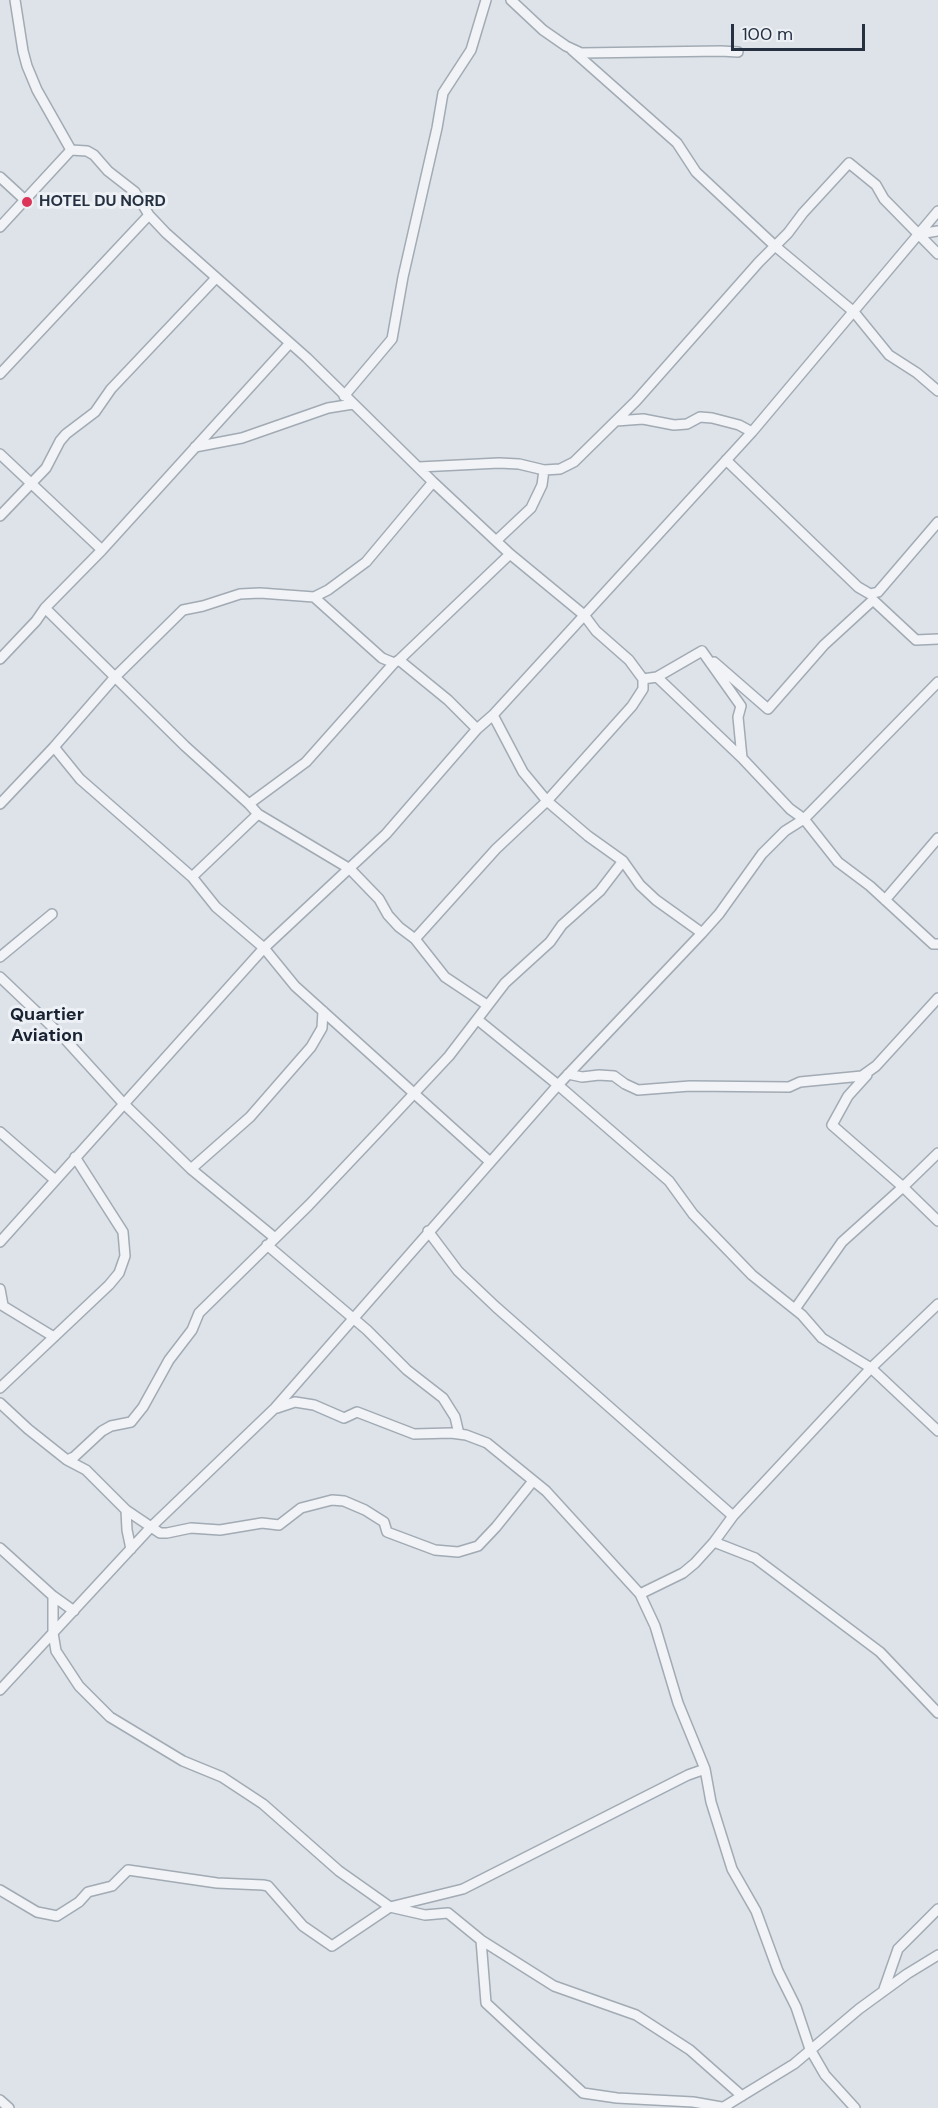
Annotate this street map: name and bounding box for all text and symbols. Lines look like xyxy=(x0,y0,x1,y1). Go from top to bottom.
scale bar xyxy=(734,12,868,50)
text: 100 m xyxy=(742,22,793,46)
place label: HOTEL DU NORD xyxy=(39,192,166,212)
marker: HOTEL DU NORD xyxy=(20,195,34,209)
district label: Quartier Aviation xyxy=(10,1004,84,1046)

